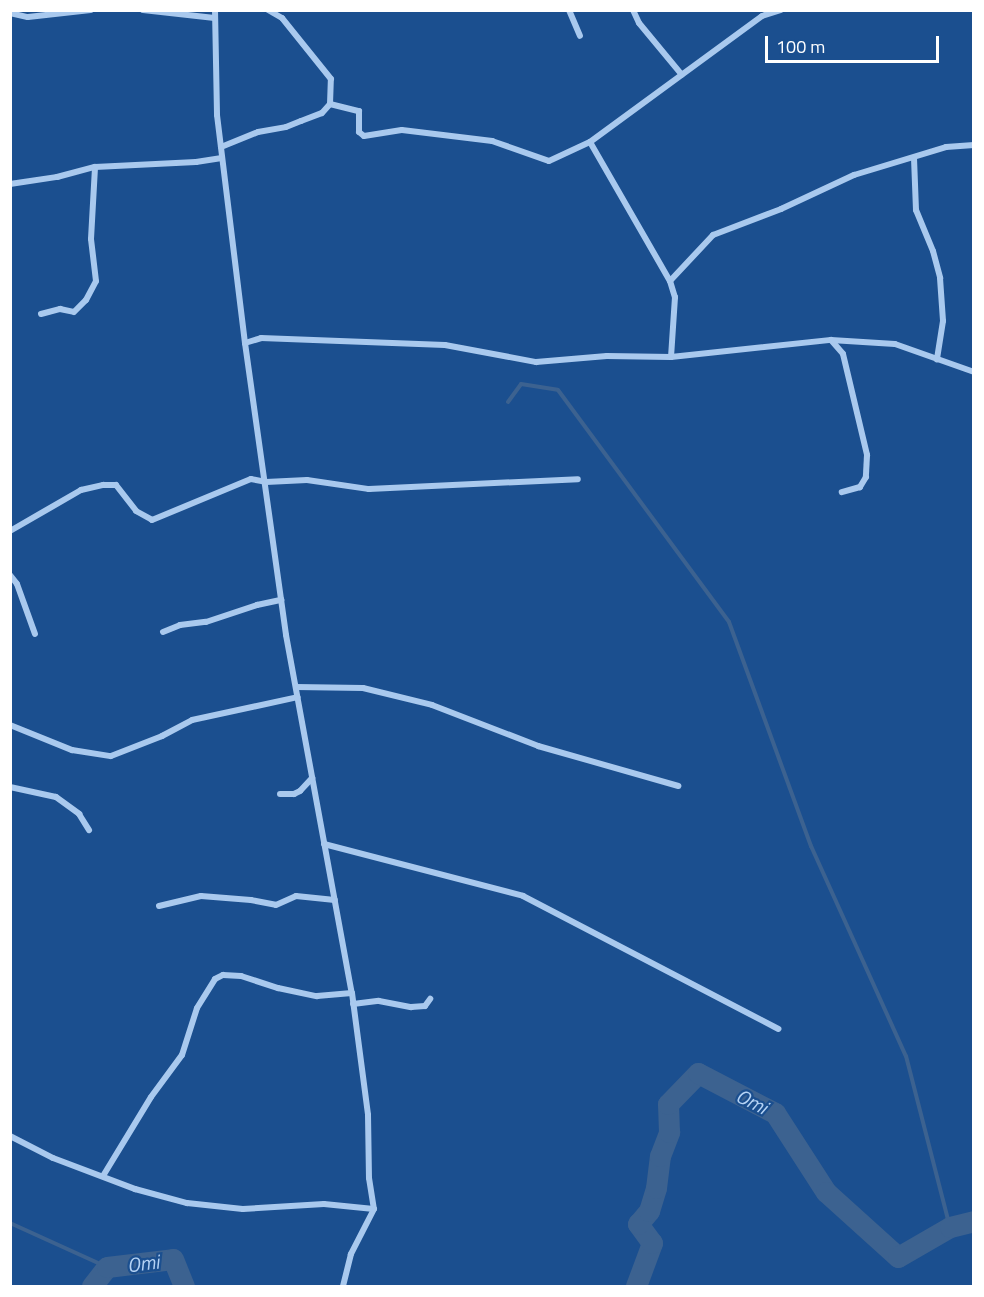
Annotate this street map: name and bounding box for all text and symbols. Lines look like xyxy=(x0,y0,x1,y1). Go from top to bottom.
scale bar xyxy=(768,24,942,62)
text: 100 m xyxy=(776,33,825,60)
water label: Omi xyxy=(732,1083,772,1119)
water label: Omi xyxy=(126,1249,160,1277)

